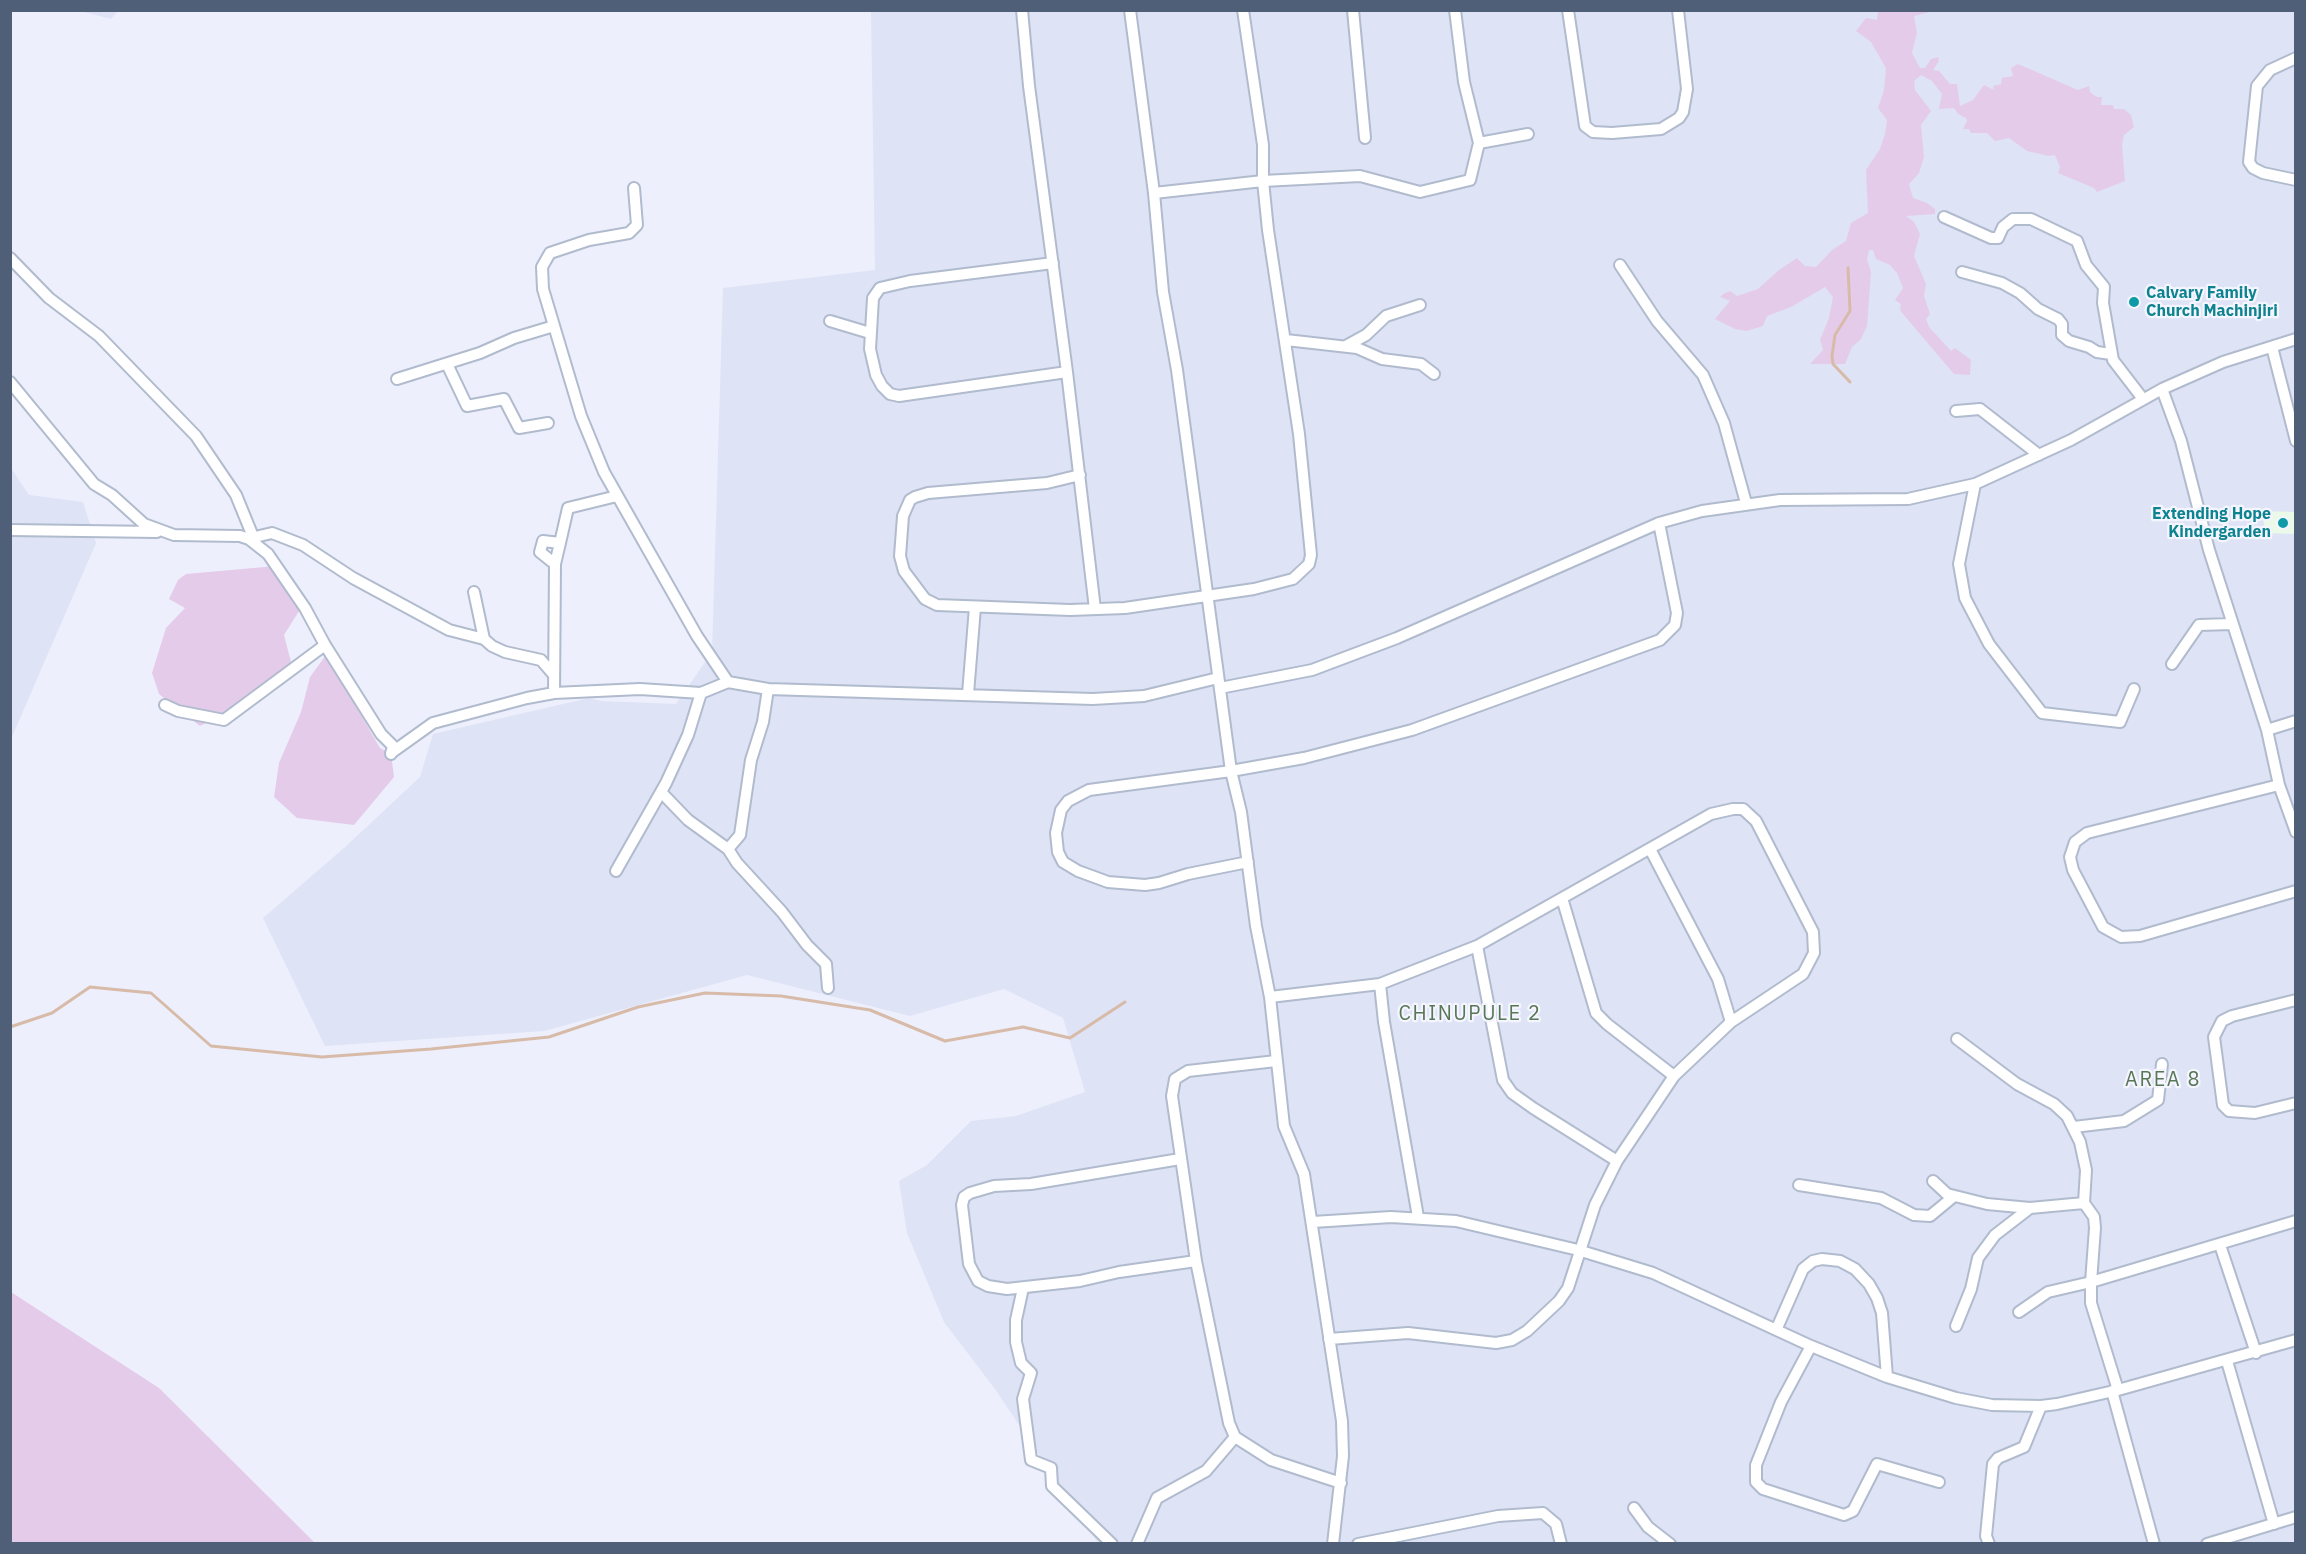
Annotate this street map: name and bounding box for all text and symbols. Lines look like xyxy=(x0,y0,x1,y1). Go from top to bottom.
place label: Calvary Family Church Machinjiri xyxy=(2146,283,2278,321)
marker: Calvary Family Church Machinjiri xyxy=(2127,295,2141,309)
place label: Extending Hope Kindergarden xyxy=(2152,504,2271,542)
marker: Extending Hope Kindergarden xyxy=(2276,516,2290,530)
district label: CHINUPULE 2 xyxy=(1399,1002,1541,1026)
district label: AREA 8 xyxy=(2125,1068,2201,1092)

